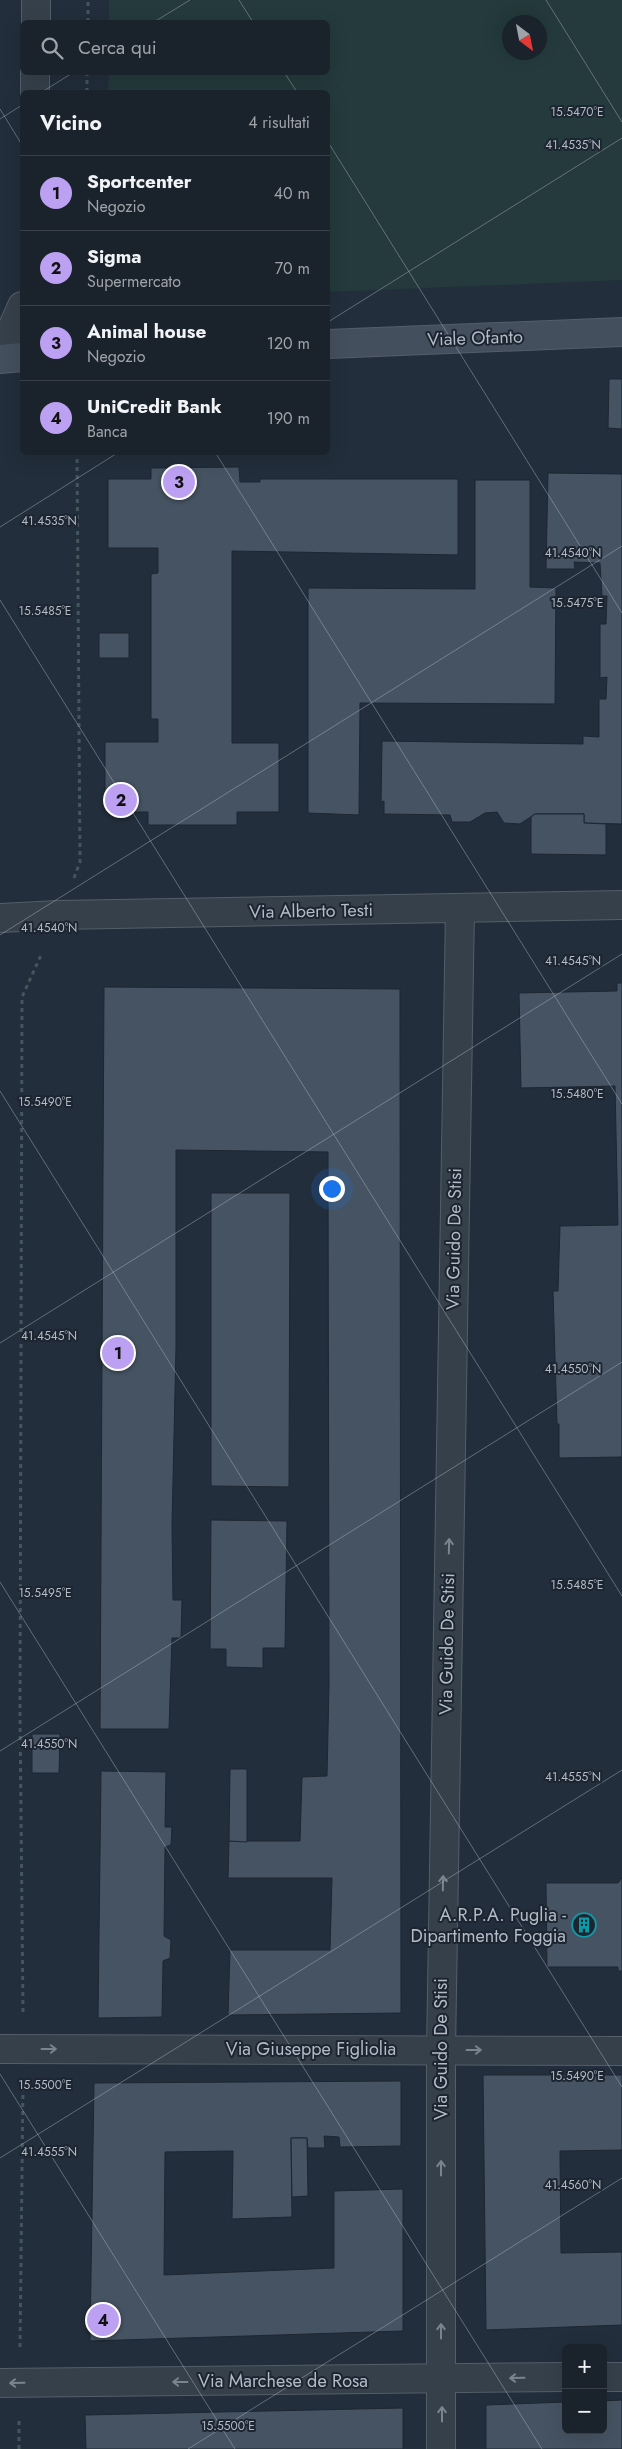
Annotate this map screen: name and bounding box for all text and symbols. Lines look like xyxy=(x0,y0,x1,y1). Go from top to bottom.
north arrow xyxy=(502,15,547,60)
search box xyxy=(20,20,330,75)
icon: search xyxy=(38,34,66,62)
text: Cerca qui xyxy=(78,34,157,61)
text: 15.5470°E xyxy=(551,103,603,121)
text: Vicino xyxy=(40,108,102,138)
text: 4 risultati xyxy=(248,111,310,134)
text: 41.4535°N xyxy=(545,136,601,154)
text: Sportcenter xyxy=(87,168,192,195)
text: 1 xyxy=(52,182,60,205)
text: 40 m xyxy=(274,182,310,205)
text: Negozio xyxy=(87,195,146,218)
text: Sigma xyxy=(87,243,142,270)
text: 2 xyxy=(51,257,61,280)
text: 70 m xyxy=(275,257,310,280)
text: Supermercato xyxy=(87,270,181,293)
text: Animal house xyxy=(87,318,206,345)
street label: Viale Ofanto xyxy=(427,323,523,353)
text: 3 xyxy=(51,332,61,355)
text: 120 m xyxy=(267,332,310,355)
text: Negozio xyxy=(87,345,146,368)
text: UniCredit Bank xyxy=(87,393,222,420)
text: 4 xyxy=(50,407,62,430)
text: 190 m xyxy=(267,407,310,430)
text: Banca xyxy=(87,420,127,443)
pin: 3 xyxy=(163,463,195,501)
text: 41.4535°N xyxy=(21,512,77,530)
text: 41.4540°N xyxy=(545,544,601,562)
text: 15.5475°E xyxy=(551,594,603,612)
text: 15.5485°E xyxy=(19,602,71,620)
pin: 2 xyxy=(105,781,137,819)
street label: Via Alberto Testi xyxy=(249,897,373,925)
text: 41.4540°N xyxy=(21,919,77,937)
text: 41.4545°N xyxy=(545,952,601,970)
text: 15.5480°E xyxy=(550,1085,604,1103)
text: 15.5490°E xyxy=(18,1093,72,1111)
street label: Via Guido De Stisi xyxy=(440,1168,468,1310)
your location xyxy=(319,1176,345,1202)
text: 41.4545°N xyxy=(21,1327,77,1345)
pin: 1 xyxy=(102,1334,134,1372)
text: 41.4550°N xyxy=(545,1360,601,1378)
one-way arrow xyxy=(444,1538,454,1554)
street label: Via Guido De Stisi xyxy=(433,1573,461,1715)
text: 15.5485°E xyxy=(551,1576,603,1594)
text: 15.5495°E xyxy=(18,1584,72,1602)
text: 41.4550°N xyxy=(21,1735,77,1753)
text: 41.4555°N xyxy=(545,1768,601,1786)
one-way arrow xyxy=(439,1875,448,1891)
place label: A.R.P.A. Puglia - Dipartimento Foggia xyxy=(411,1902,566,1949)
building icon: A.R.P.A. Puglia - Dipartimento Foggia xyxy=(571,1912,597,1938)
street label: Via Guido De Stisi xyxy=(428,1978,454,2120)
street label: Via Giuseppe Figliolia xyxy=(226,2036,396,2062)
one-way arrow xyxy=(40,2044,56,2054)
one-way arrow xyxy=(465,2045,481,2055)
text: 15.5490°E xyxy=(550,2067,604,2085)
text: 15.5500°E xyxy=(18,2076,72,2094)
text: 41.4555°N xyxy=(21,2143,77,2161)
one-way arrow xyxy=(436,2160,446,2176)
text: 41.4560°N xyxy=(545,2176,601,2194)
pin: 4 xyxy=(87,2301,119,2339)
one-way arrow xyxy=(436,2323,446,2339)
map controls xyxy=(562,2344,607,2434)
button: + xyxy=(562,2344,607,2389)
street label: Via Marchese de Rosa xyxy=(198,2368,368,2394)
one-way arrow xyxy=(509,2373,526,2383)
one-way arrow xyxy=(172,2377,188,2386)
one-way arrow xyxy=(9,2378,26,2388)
button: − xyxy=(562,2389,607,2434)
one-way arrow xyxy=(437,2406,446,2422)
text: 15.5500°E xyxy=(201,2417,255,2435)

